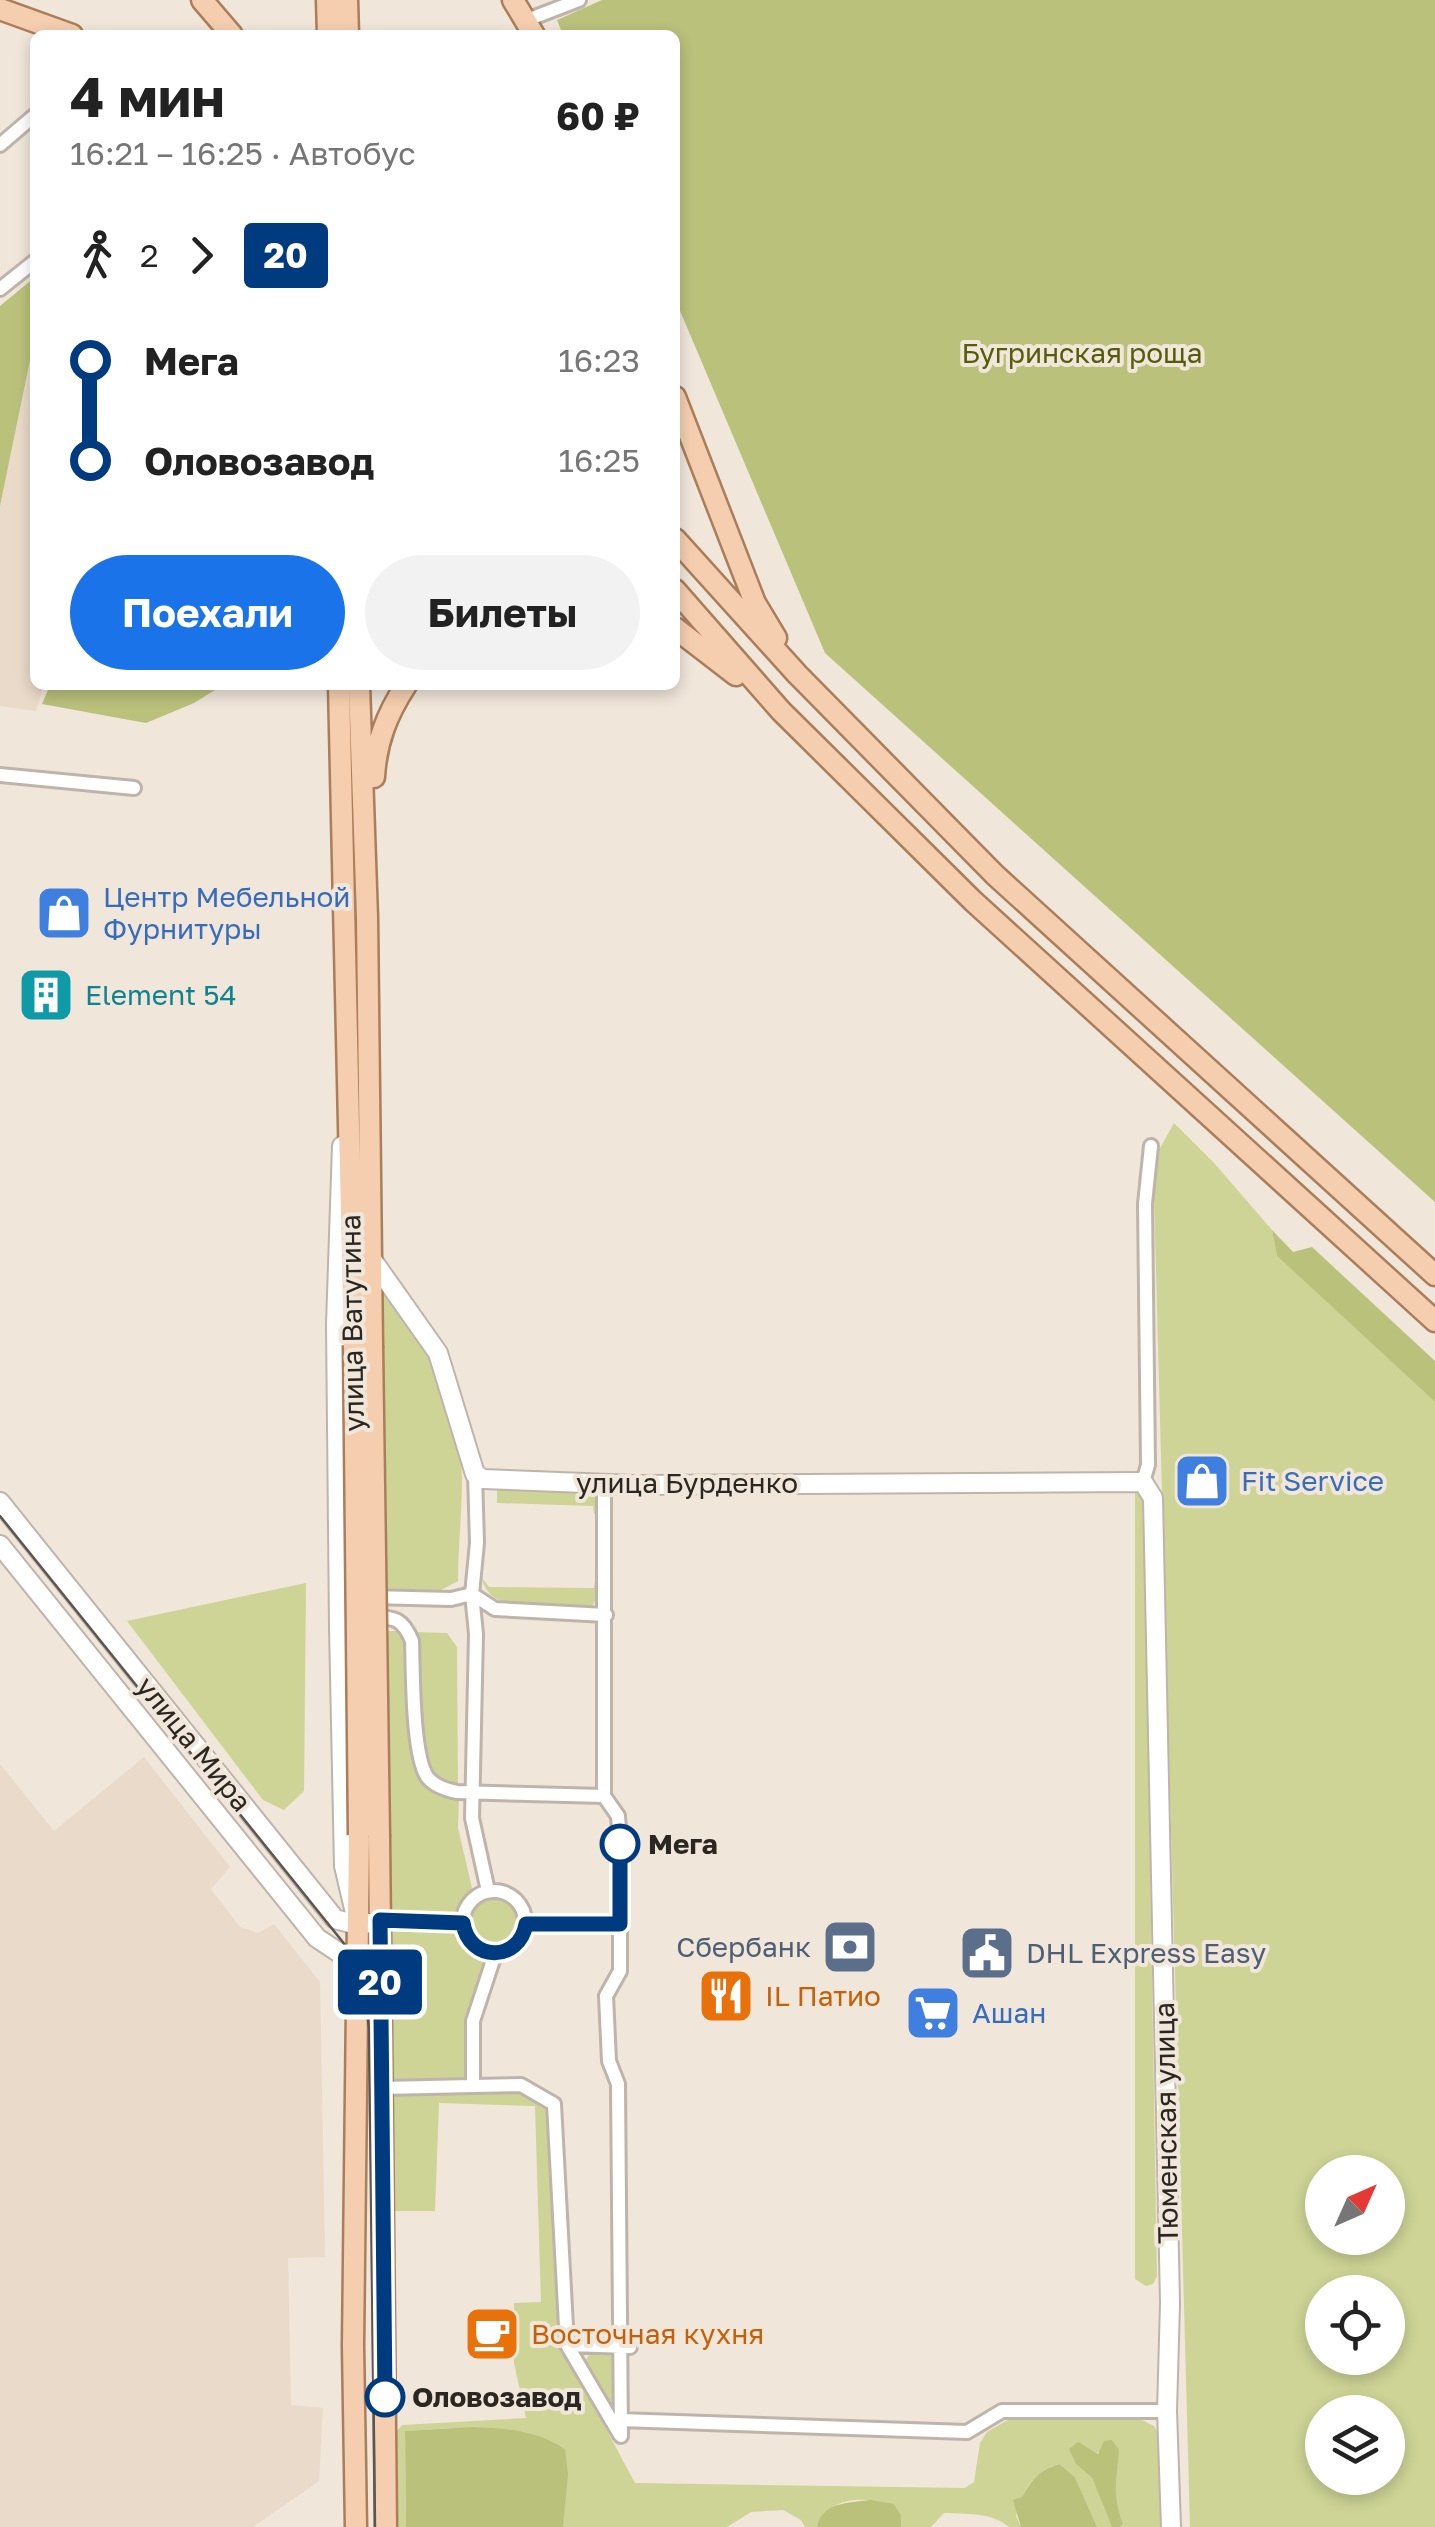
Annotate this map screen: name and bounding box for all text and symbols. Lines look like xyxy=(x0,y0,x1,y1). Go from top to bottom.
text: 4 мин xyxy=(70,63,225,129)
text: 60 ₽ xyxy=(556,93,640,138)
text: 16:21 – 16:25 · Автобус xyxy=(70,134,416,172)
icon: walk xyxy=(70,228,125,283)
icon: forward xyxy=(174,228,229,283)
text: 20 xyxy=(264,234,308,276)
text: 2 xyxy=(140,236,159,274)
park label: Бугринская роща xyxy=(961,336,1203,369)
text: Мега xyxy=(144,338,239,383)
text: 16:23 xyxy=(558,341,640,379)
text: Оловозавод xyxy=(144,438,374,483)
text: 16:25 xyxy=(558,441,640,479)
button: Поехали xyxy=(70,555,345,670)
button: Билеты xyxy=(365,555,640,670)
place label: Центр Мебельной Фурнитуры xyxy=(103,880,350,945)
shop icon: Центр Мебельной Фурнитуры xyxy=(34,883,94,943)
building icon: Element 54 xyxy=(16,965,76,1025)
place label: Element 54 xyxy=(85,978,236,1011)
street label: улица Ватутина xyxy=(333,1214,370,1432)
shop icon: Fit Service xyxy=(1172,1451,1232,1511)
place label: Fit Service xyxy=(1241,1464,1384,1497)
street label: улица Бурденко xyxy=(576,1466,798,1499)
street label: улица Мира xyxy=(130,1670,259,1818)
marker: Мега xyxy=(601,1825,639,1863)
place label: Мега xyxy=(648,1827,718,1860)
bank icon: Сбербанк xyxy=(820,1917,880,1977)
public building icon: DHL Express Easy xyxy=(957,1923,1017,1983)
place label: Сбербанк xyxy=(676,1930,811,1963)
place label: DHL Express Easy xyxy=(1026,1936,1267,1969)
line badge: 20 xyxy=(335,1950,425,2014)
text: 20 xyxy=(358,1961,402,2003)
restaurant icon: IL Патио xyxy=(696,1966,756,2026)
place label: IL Патио xyxy=(765,1979,881,2012)
supermarket icon: Ашан xyxy=(903,1983,963,2043)
place label: Ашан xyxy=(972,1996,1046,2029)
street label: Тюменская улица xyxy=(1147,2002,1184,2244)
north arrow xyxy=(1305,2155,1405,2255)
map controls xyxy=(1305,2155,1405,2495)
button: locate xyxy=(1305,2275,1405,2375)
cafe icon: Восточная кухня xyxy=(462,2304,522,2364)
place label: Восточная кухня xyxy=(531,2317,764,2350)
marker: Оловозавод xyxy=(366,2378,404,2416)
place label: Оловозавод xyxy=(412,2380,582,2413)
button: layers xyxy=(1305,2395,1405,2495)

